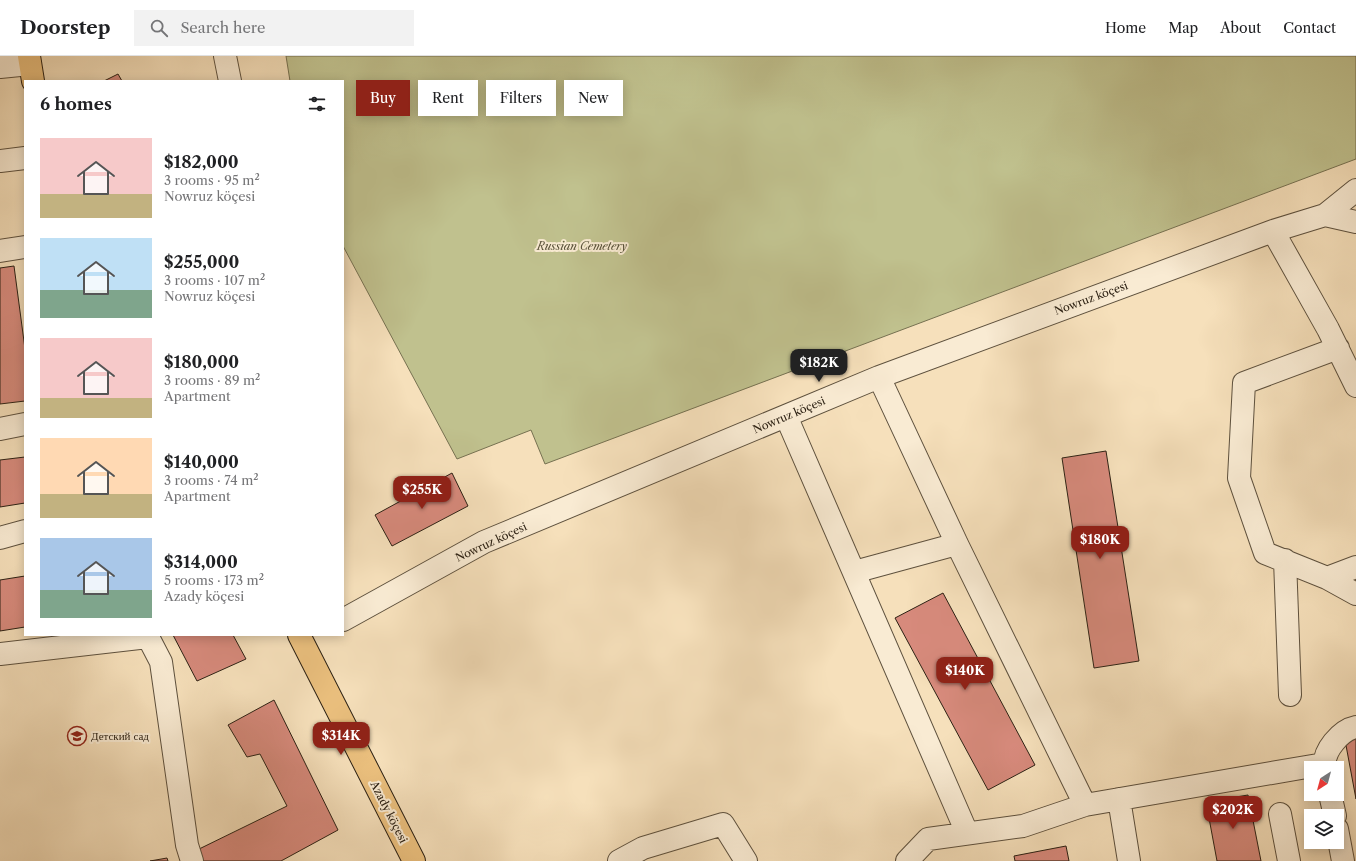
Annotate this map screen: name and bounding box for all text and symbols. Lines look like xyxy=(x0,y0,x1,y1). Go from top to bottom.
search box xyxy=(134,10,414,46)
text: Doorstep xyxy=(20,16,110,39)
icon: search xyxy=(148,17,170,39)
text: Search here xyxy=(180,18,265,37)
text: Home xyxy=(1105,19,1146,37)
text: Map xyxy=(1168,19,1198,37)
text: About xyxy=(1220,19,1261,37)
text: Contact xyxy=(1283,19,1336,37)
chip: Buy xyxy=(356,80,410,116)
chip: Rent xyxy=(418,80,478,116)
chip: Filters xyxy=(486,80,556,116)
chip: New xyxy=(564,80,623,116)
icon: filters xyxy=(306,93,328,115)
text: 6 homes xyxy=(40,94,112,114)
text: $182,000 xyxy=(164,152,239,172)
icon: home xyxy=(72,154,120,202)
text: 3 rooms · 95 m² xyxy=(164,172,260,188)
text: Nowruz köçesi xyxy=(164,188,255,204)
park label: Russian Cemetery xyxy=(536,239,627,253)
text: $255,000 xyxy=(164,252,239,272)
icon: home xyxy=(72,254,120,302)
text: 3 rooms · 107 m² xyxy=(164,272,265,288)
street label: Nowruz köçesi xyxy=(1052,278,1130,318)
text: Nowruz köçesi xyxy=(164,288,255,304)
pin: $182K xyxy=(791,349,847,383)
text: $180,000 xyxy=(164,352,239,372)
icon: home xyxy=(72,354,120,402)
text: $182K xyxy=(799,354,839,370)
text: 3 rooms · 89 m² xyxy=(164,372,260,388)
text: Apartment xyxy=(164,388,231,404)
street label: Nowruz köçesi xyxy=(751,393,828,437)
text: $140,000 xyxy=(164,452,239,472)
icon: home xyxy=(72,454,120,502)
text: 3 rooms · 74 m² xyxy=(164,472,259,488)
pin: $255K xyxy=(394,476,450,510)
text: $255K xyxy=(402,481,442,497)
text: Apartment xyxy=(164,488,231,504)
street label: Nowruz köçesi xyxy=(453,519,530,565)
pin: $180K xyxy=(1072,526,1128,560)
text: $180K xyxy=(1080,531,1120,547)
text: $314,000 xyxy=(164,552,238,572)
icon: home xyxy=(72,554,120,602)
text: 5 rooms · 173 m² xyxy=(164,572,264,588)
text: Azady köçesi xyxy=(164,588,244,604)
pin: $140K xyxy=(937,657,993,691)
text: $140K xyxy=(945,662,985,678)
pin: $314K xyxy=(313,722,369,756)
school or university icon: Детский сад xyxy=(66,725,88,747)
text: $314K xyxy=(322,727,360,743)
place label: Детский сад xyxy=(91,729,149,743)
north arrow xyxy=(1304,761,1344,801)
map controls xyxy=(1304,761,1344,849)
street label: Azady köçesi xyxy=(367,778,411,846)
pin: $202K xyxy=(1205,796,1261,830)
text: $202K xyxy=(1212,801,1254,817)
button: layers xyxy=(1304,809,1344,849)

